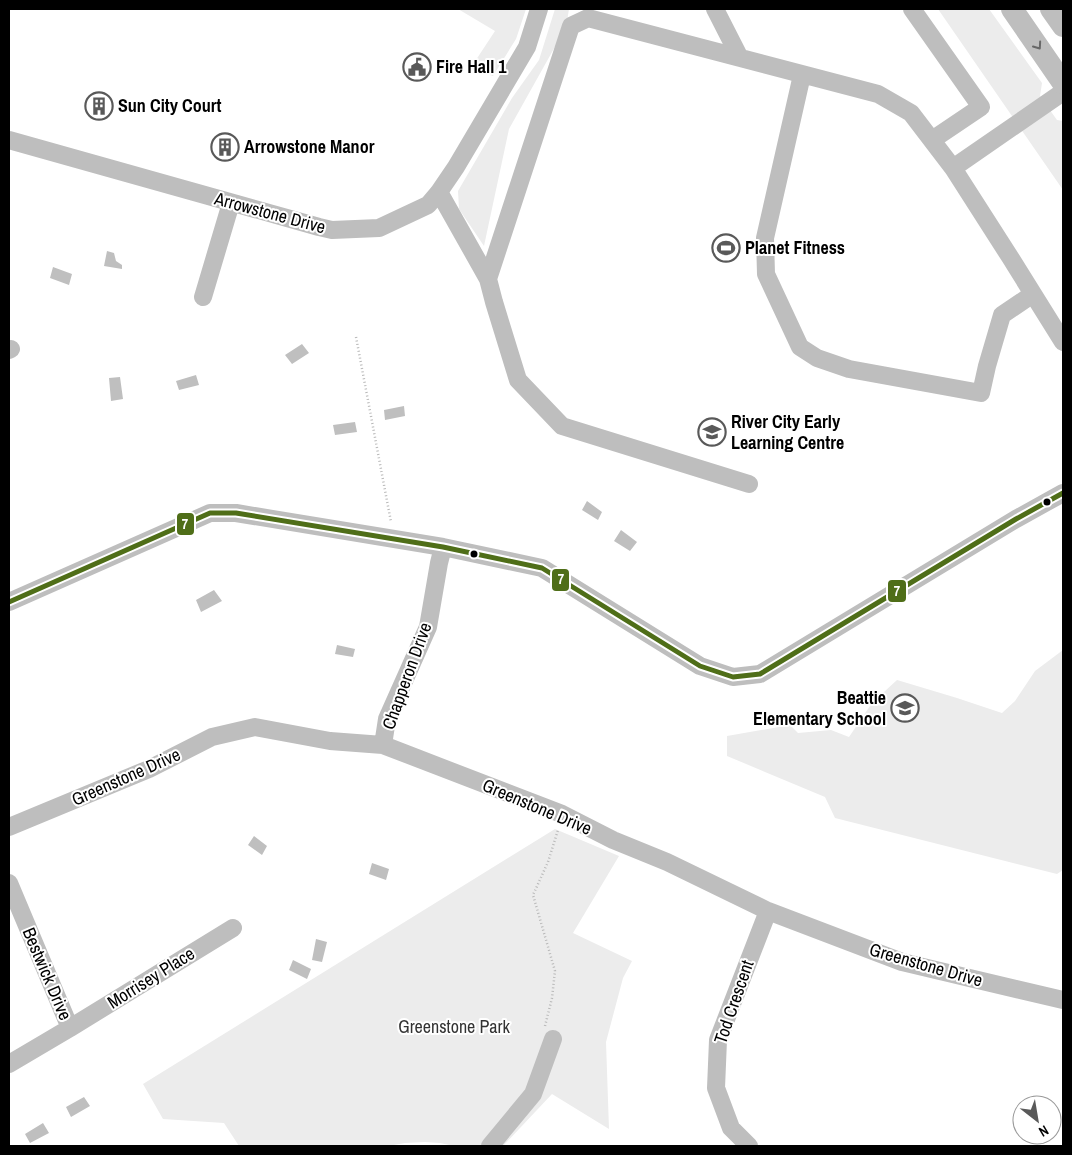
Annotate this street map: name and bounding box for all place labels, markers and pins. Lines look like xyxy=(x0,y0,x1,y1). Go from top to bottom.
public building icon: Fire Hall 1 xyxy=(402,52,432,82)
place label: Fire Hall 1 xyxy=(436,54,507,79)
building icon: Sun City Court xyxy=(84,91,114,121)
place label: Sun City Court xyxy=(118,93,221,118)
building icon: Arrowstone Manor xyxy=(210,132,240,162)
place label: Arrowstone Manor xyxy=(244,134,375,159)
sports icon: Planet Fitness xyxy=(711,233,741,263)
place label: Planet Fitness xyxy=(745,235,845,260)
place label: River City Early Learning Centre xyxy=(731,409,844,455)
school or university icon: River City Early Learning Centre xyxy=(697,417,727,447)
unlabelled marker xyxy=(1042,497,1052,507)
unlabelled marker xyxy=(469,549,479,559)
place label: Beattie Elementary School xyxy=(753,685,886,731)
school or university icon: Beattie Elementary School xyxy=(890,693,920,723)

